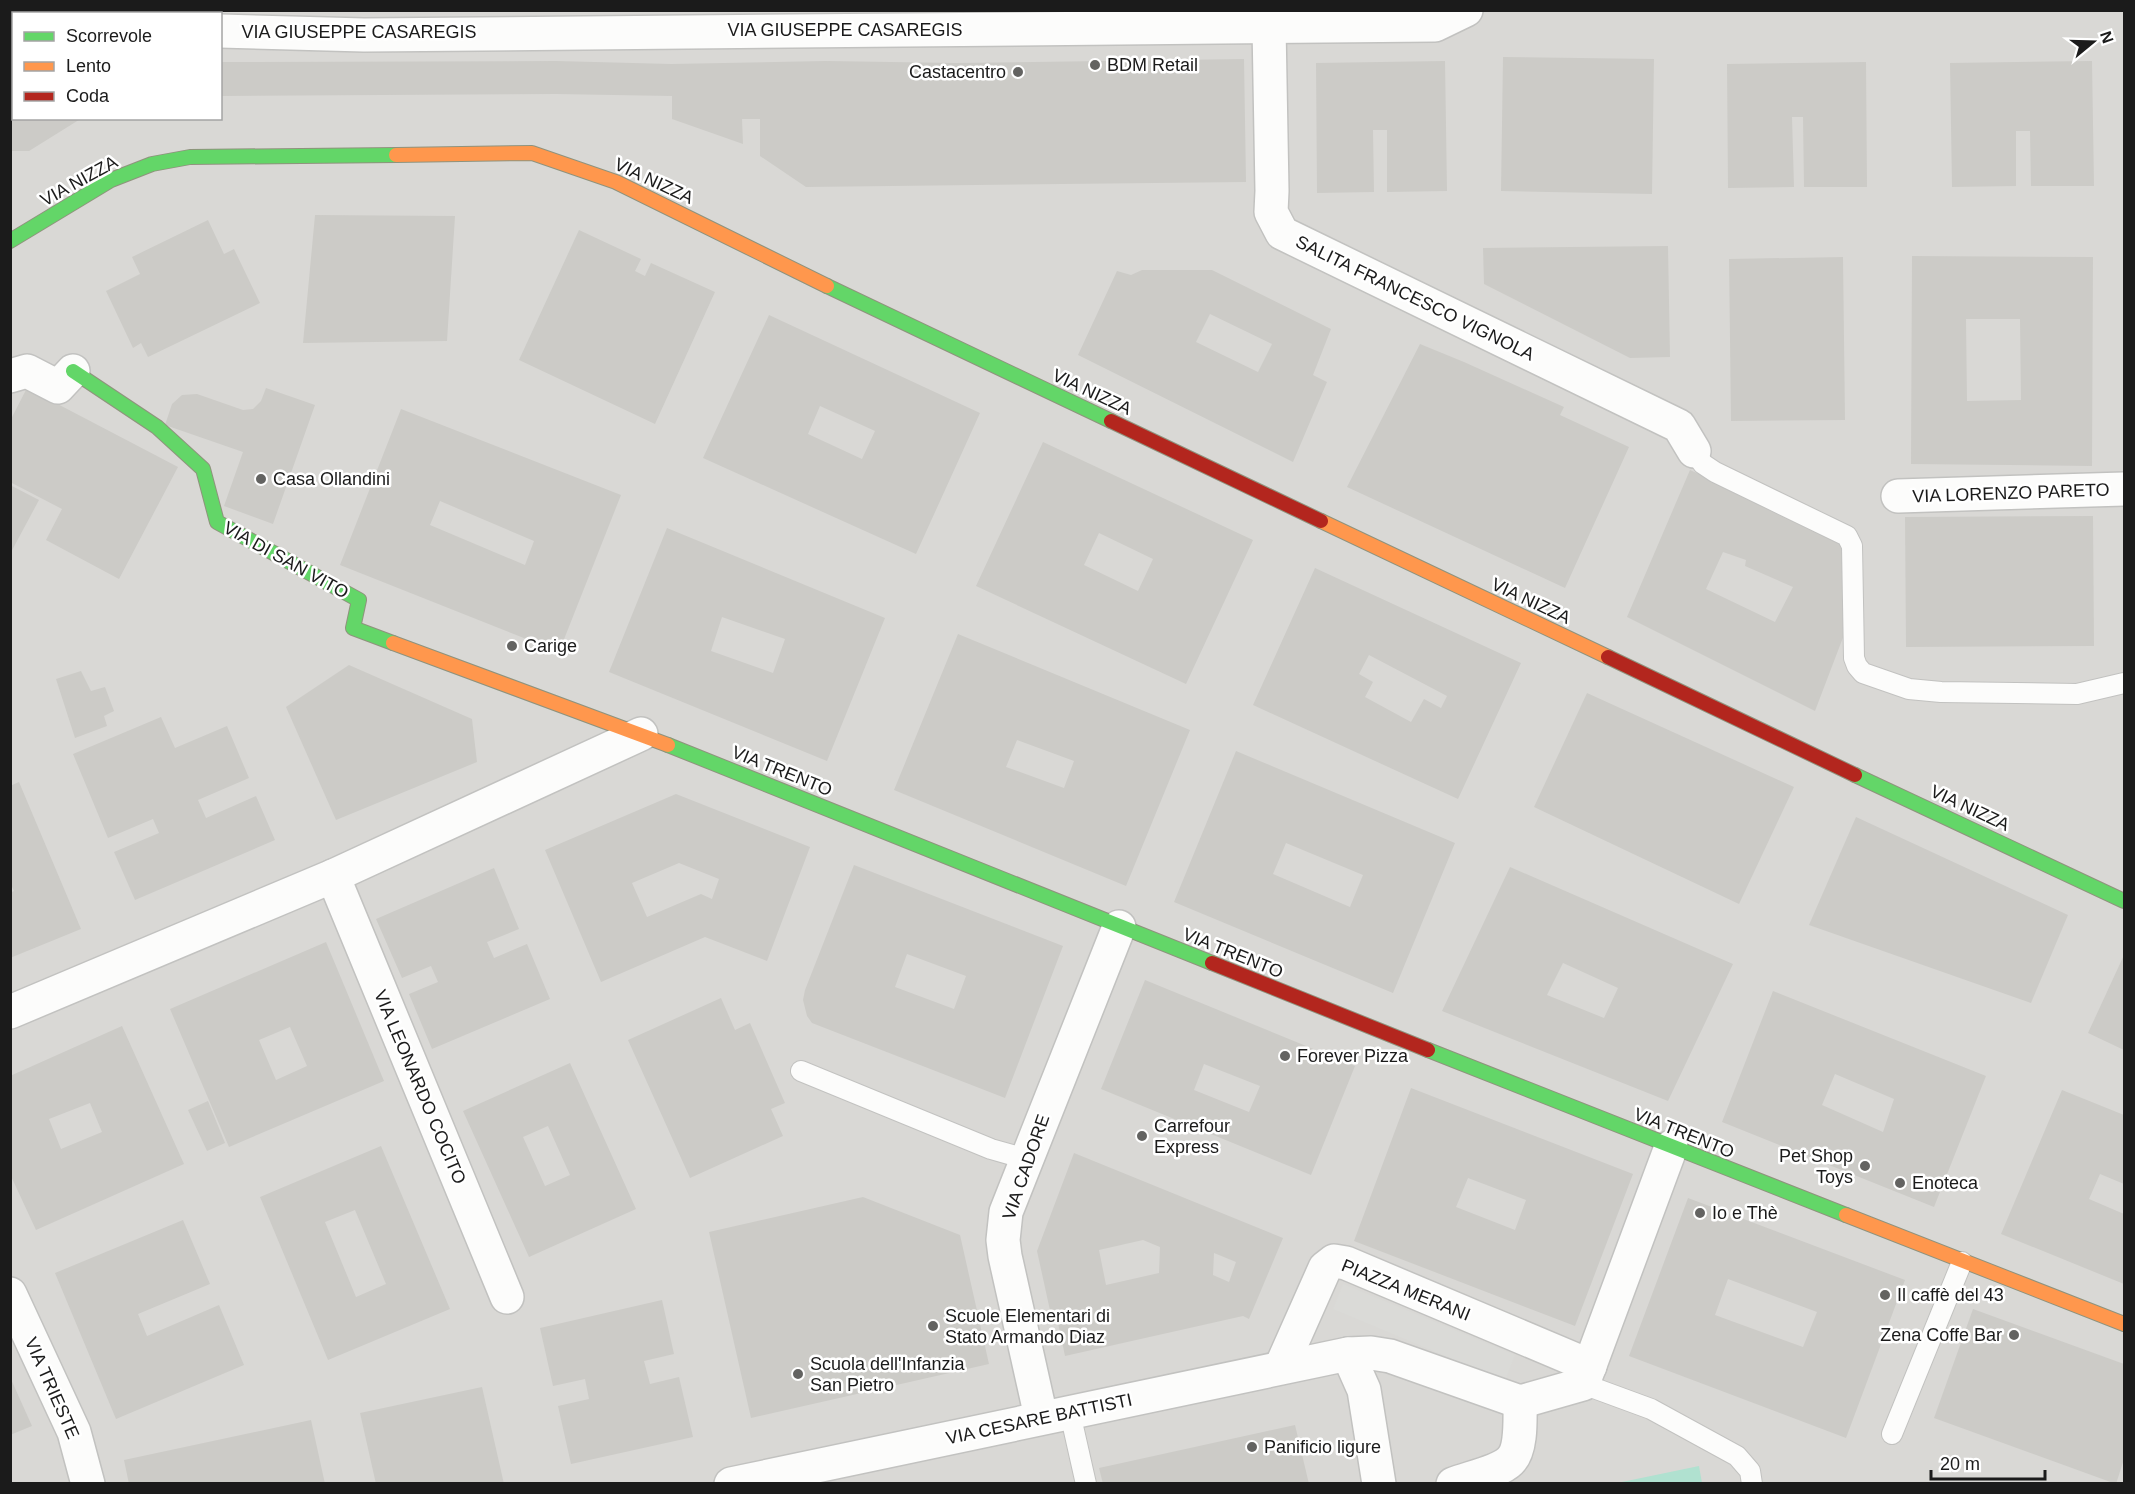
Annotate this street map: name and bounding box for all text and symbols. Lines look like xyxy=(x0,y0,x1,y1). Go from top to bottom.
legend xyxy=(12,12,222,120)
north arrow xyxy=(2063,12,2123,72)
street label: VIA GIUSEPPE CASAREGIS xyxy=(727,20,963,40)
street label: VIA GIUSEPPE CASAREGIS xyxy=(241,22,477,42)
text: Scorrevole xyxy=(66,26,152,46)
text: N xyxy=(2097,29,2117,46)
place label: BDM Retail xyxy=(1107,55,1198,75)
text: Lento xyxy=(66,56,111,76)
marker: BDM Retail xyxy=(1088,58,1102,72)
place label: Castacentro xyxy=(909,62,1006,82)
marker: Castacentro xyxy=(1011,65,1025,79)
text: Coda xyxy=(66,86,110,106)
street label: VIA NIZZA xyxy=(37,152,121,210)
street label: VIA NIZZA xyxy=(611,154,697,208)
street label: SALITA FRANCESCO VIGNOLA xyxy=(1293,231,1537,365)
street label: VIA NIZZA xyxy=(1049,365,1135,419)
place label: Casa Ollandini xyxy=(273,469,390,489)
marker: Casa Ollandini xyxy=(254,472,268,486)
street label: VIA LORENZO PARETO xyxy=(1912,480,2110,506)
street label: VIA DI SAN VITO xyxy=(220,517,352,603)
street label: VIA NIZZA xyxy=(1488,574,1574,628)
place label: Carige xyxy=(524,636,577,656)
marker: Carige xyxy=(505,639,519,653)
street label: VIA TRENTO xyxy=(729,742,835,800)
street label: VIA NIZZA xyxy=(1927,781,2013,835)
street label: VIA TRENTO xyxy=(1180,924,1286,982)
street label: VIA LEONARDO COCITO xyxy=(370,987,470,1187)
place label: Forever Pizza xyxy=(1297,1046,1409,1066)
marker: Forever Pizza xyxy=(1278,1049,1292,1063)
street label: VIA TRENTO xyxy=(1631,1104,1737,1162)
street label: VIA CADORE xyxy=(999,1112,1053,1222)
place label: Carrefour Express xyxy=(1154,1116,1230,1157)
marker: Carrefour Express xyxy=(1135,1129,1149,1143)
place label: Pet Shop Toys xyxy=(1779,1146,1853,1187)
marker: Pet Shop Toys xyxy=(1858,1159,1872,1173)
place label: Enoteca xyxy=(1912,1173,1979,1193)
marker: Enoteca xyxy=(1893,1176,1907,1190)
place label: Io e Thè xyxy=(1712,1203,1778,1223)
marker: Io e Thè xyxy=(1693,1206,1707,1220)
street label: PIAZZA MERANI xyxy=(1339,1255,1473,1325)
place label: Il caffè del 43 xyxy=(1897,1285,2004,1305)
marker: Il caffè del 43 xyxy=(1878,1288,1892,1302)
place label: Scuole Elementari di Stato Armando Diaz xyxy=(945,1306,1110,1347)
marker: Scuole Elementari di Stato Armando Diaz xyxy=(926,1319,940,1333)
place label: Zena Coffe Bar xyxy=(1880,1325,2002,1345)
marker: Zena Coffe Bar xyxy=(2007,1328,2021,1342)
street label: VIA TRIESTE xyxy=(21,1334,83,1442)
place label: Scuola dell'Infanzia San Pietro xyxy=(810,1354,966,1395)
marker: Scuola dell'Infanzia San Pietro xyxy=(791,1367,805,1381)
street label: VIA CESARE BATTISTI xyxy=(944,1389,1134,1449)
place label: Panificio ligure xyxy=(1264,1437,1381,1457)
marker: Panificio ligure xyxy=(1245,1440,1259,1454)
scale bar xyxy=(1931,1443,2045,1481)
text: 20 m xyxy=(1940,1454,1980,1474)

